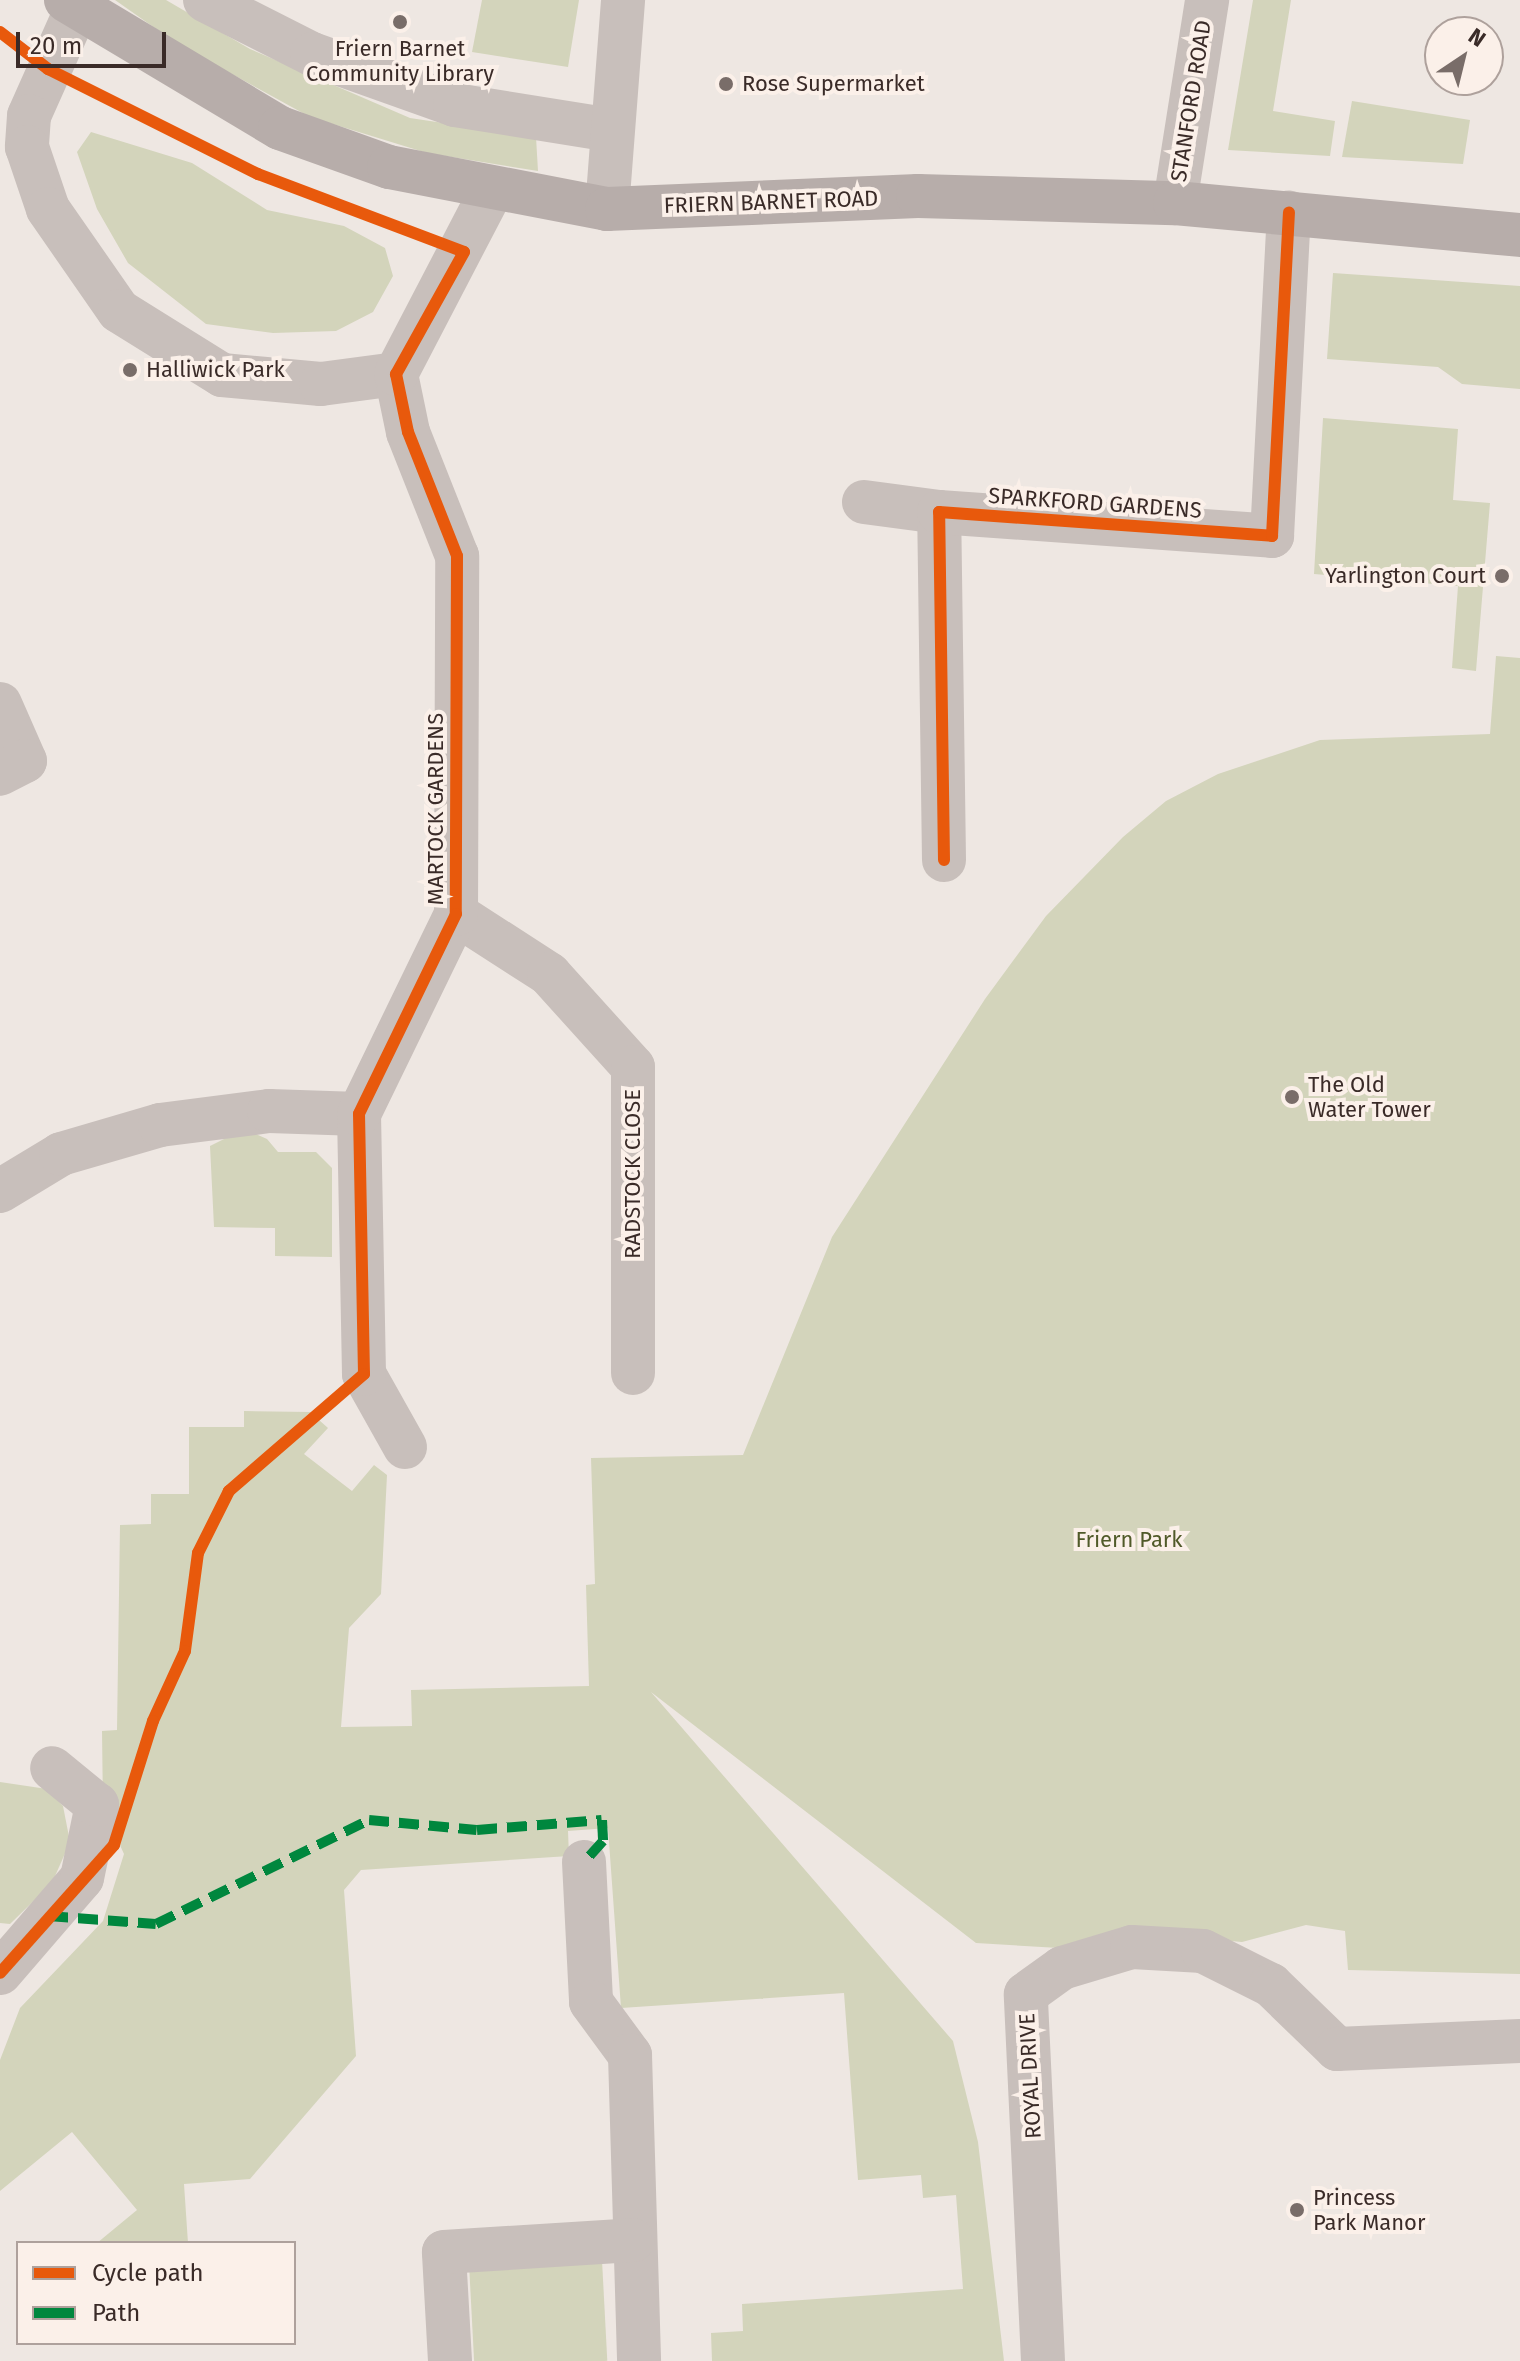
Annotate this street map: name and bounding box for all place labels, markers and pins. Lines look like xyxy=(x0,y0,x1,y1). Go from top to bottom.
marker: Friern Barnet Community Library xyxy=(391,13,409,31)
place label: Friern Barnet Community Library xyxy=(306,35,494,86)
place label: Rose Supermarket xyxy=(742,71,925,97)
marker: Rose Supermarket xyxy=(717,75,735,93)
place label: Halliwick Park xyxy=(146,357,285,383)
marker: Halliwick Park xyxy=(121,361,139,379)
place label: Yarlington Court xyxy=(1325,563,1486,589)
marker: Yarlington Court xyxy=(1493,567,1511,585)
place label: The Old Water Tower xyxy=(1308,1071,1431,1122)
marker: The Old Water Tower xyxy=(1283,1088,1301,1106)
place label: Princess Park Manor xyxy=(1313,2184,1425,2236)
marker: Princess Park Manor xyxy=(1288,2201,1306,2219)

